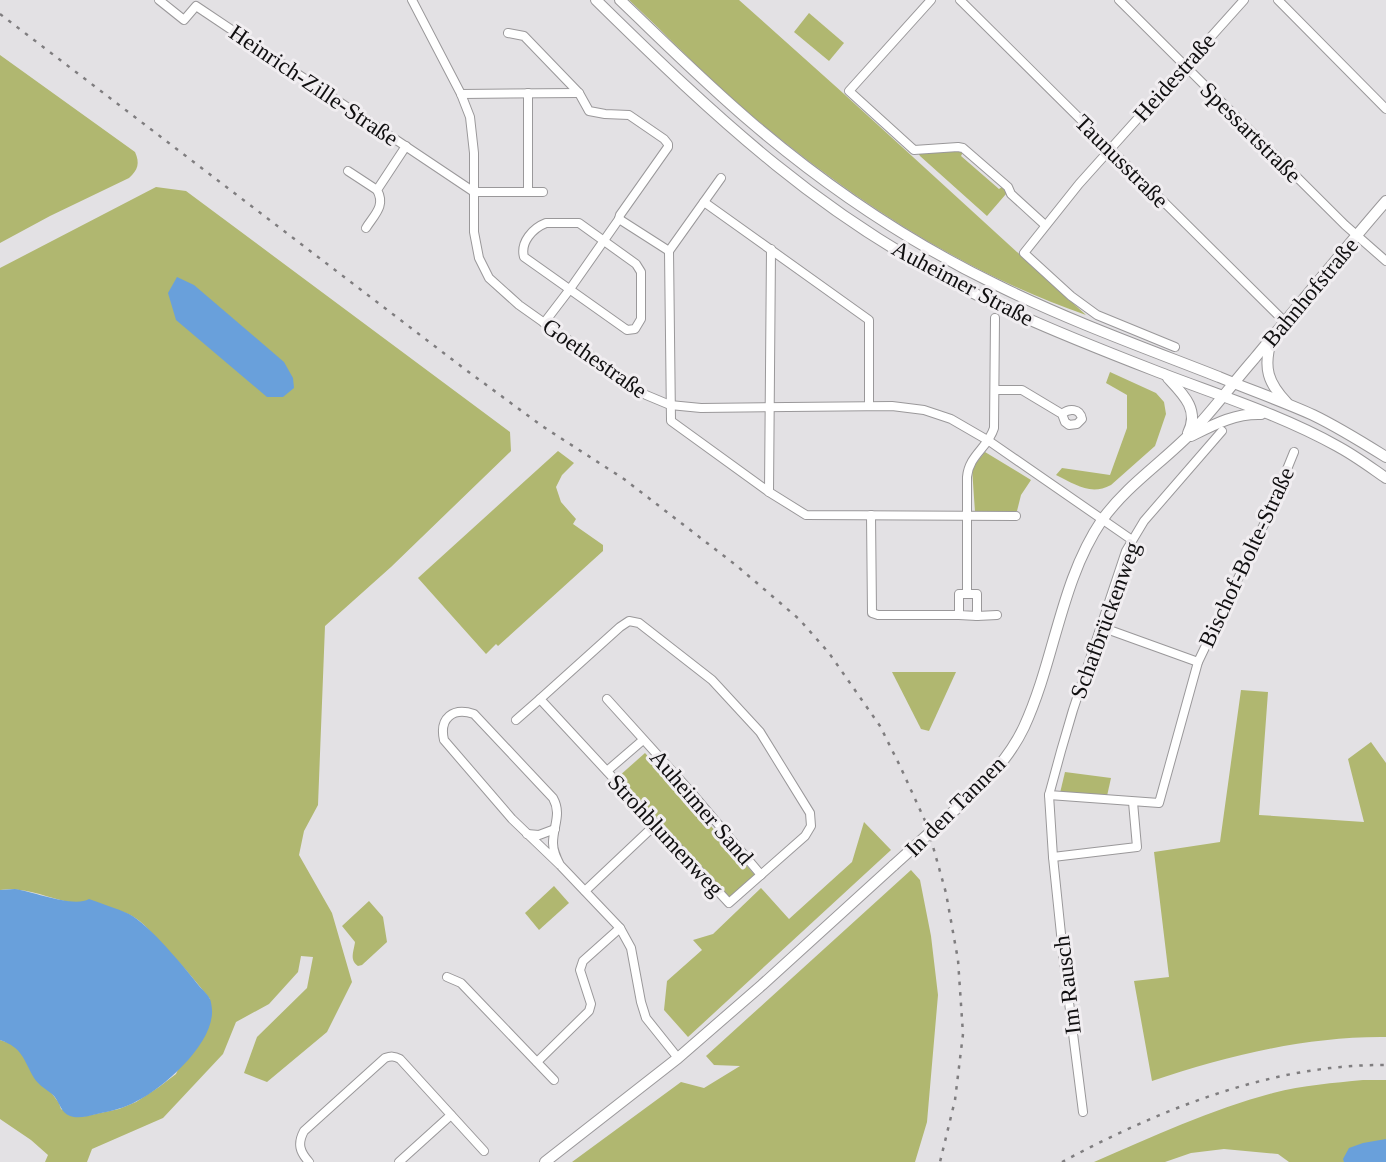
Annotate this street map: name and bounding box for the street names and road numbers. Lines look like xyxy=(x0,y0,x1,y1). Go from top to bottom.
street label: Heinrich-Zille-Straße xyxy=(225,20,403,151)
street label: Heidestraße xyxy=(1128,28,1220,127)
street label: Spessartstraße xyxy=(1195,77,1306,188)
street label: Taunusstraße xyxy=(1070,110,1173,213)
street label: Bahnhofstraße xyxy=(1258,233,1363,352)
street label: Auheimer Straße xyxy=(888,236,1038,331)
street label: Goethestraße xyxy=(538,313,652,403)
street label: Bischof-Bolte-Straße xyxy=(1194,463,1299,651)
street label: Schafbrückenweg xyxy=(1066,538,1146,702)
street label: Auheimer Sand xyxy=(645,745,759,870)
street label: In den Tannen xyxy=(900,751,1011,861)
street label: Strohblumenweg xyxy=(603,769,729,902)
street label: Im Rausch xyxy=(1049,934,1086,1036)

